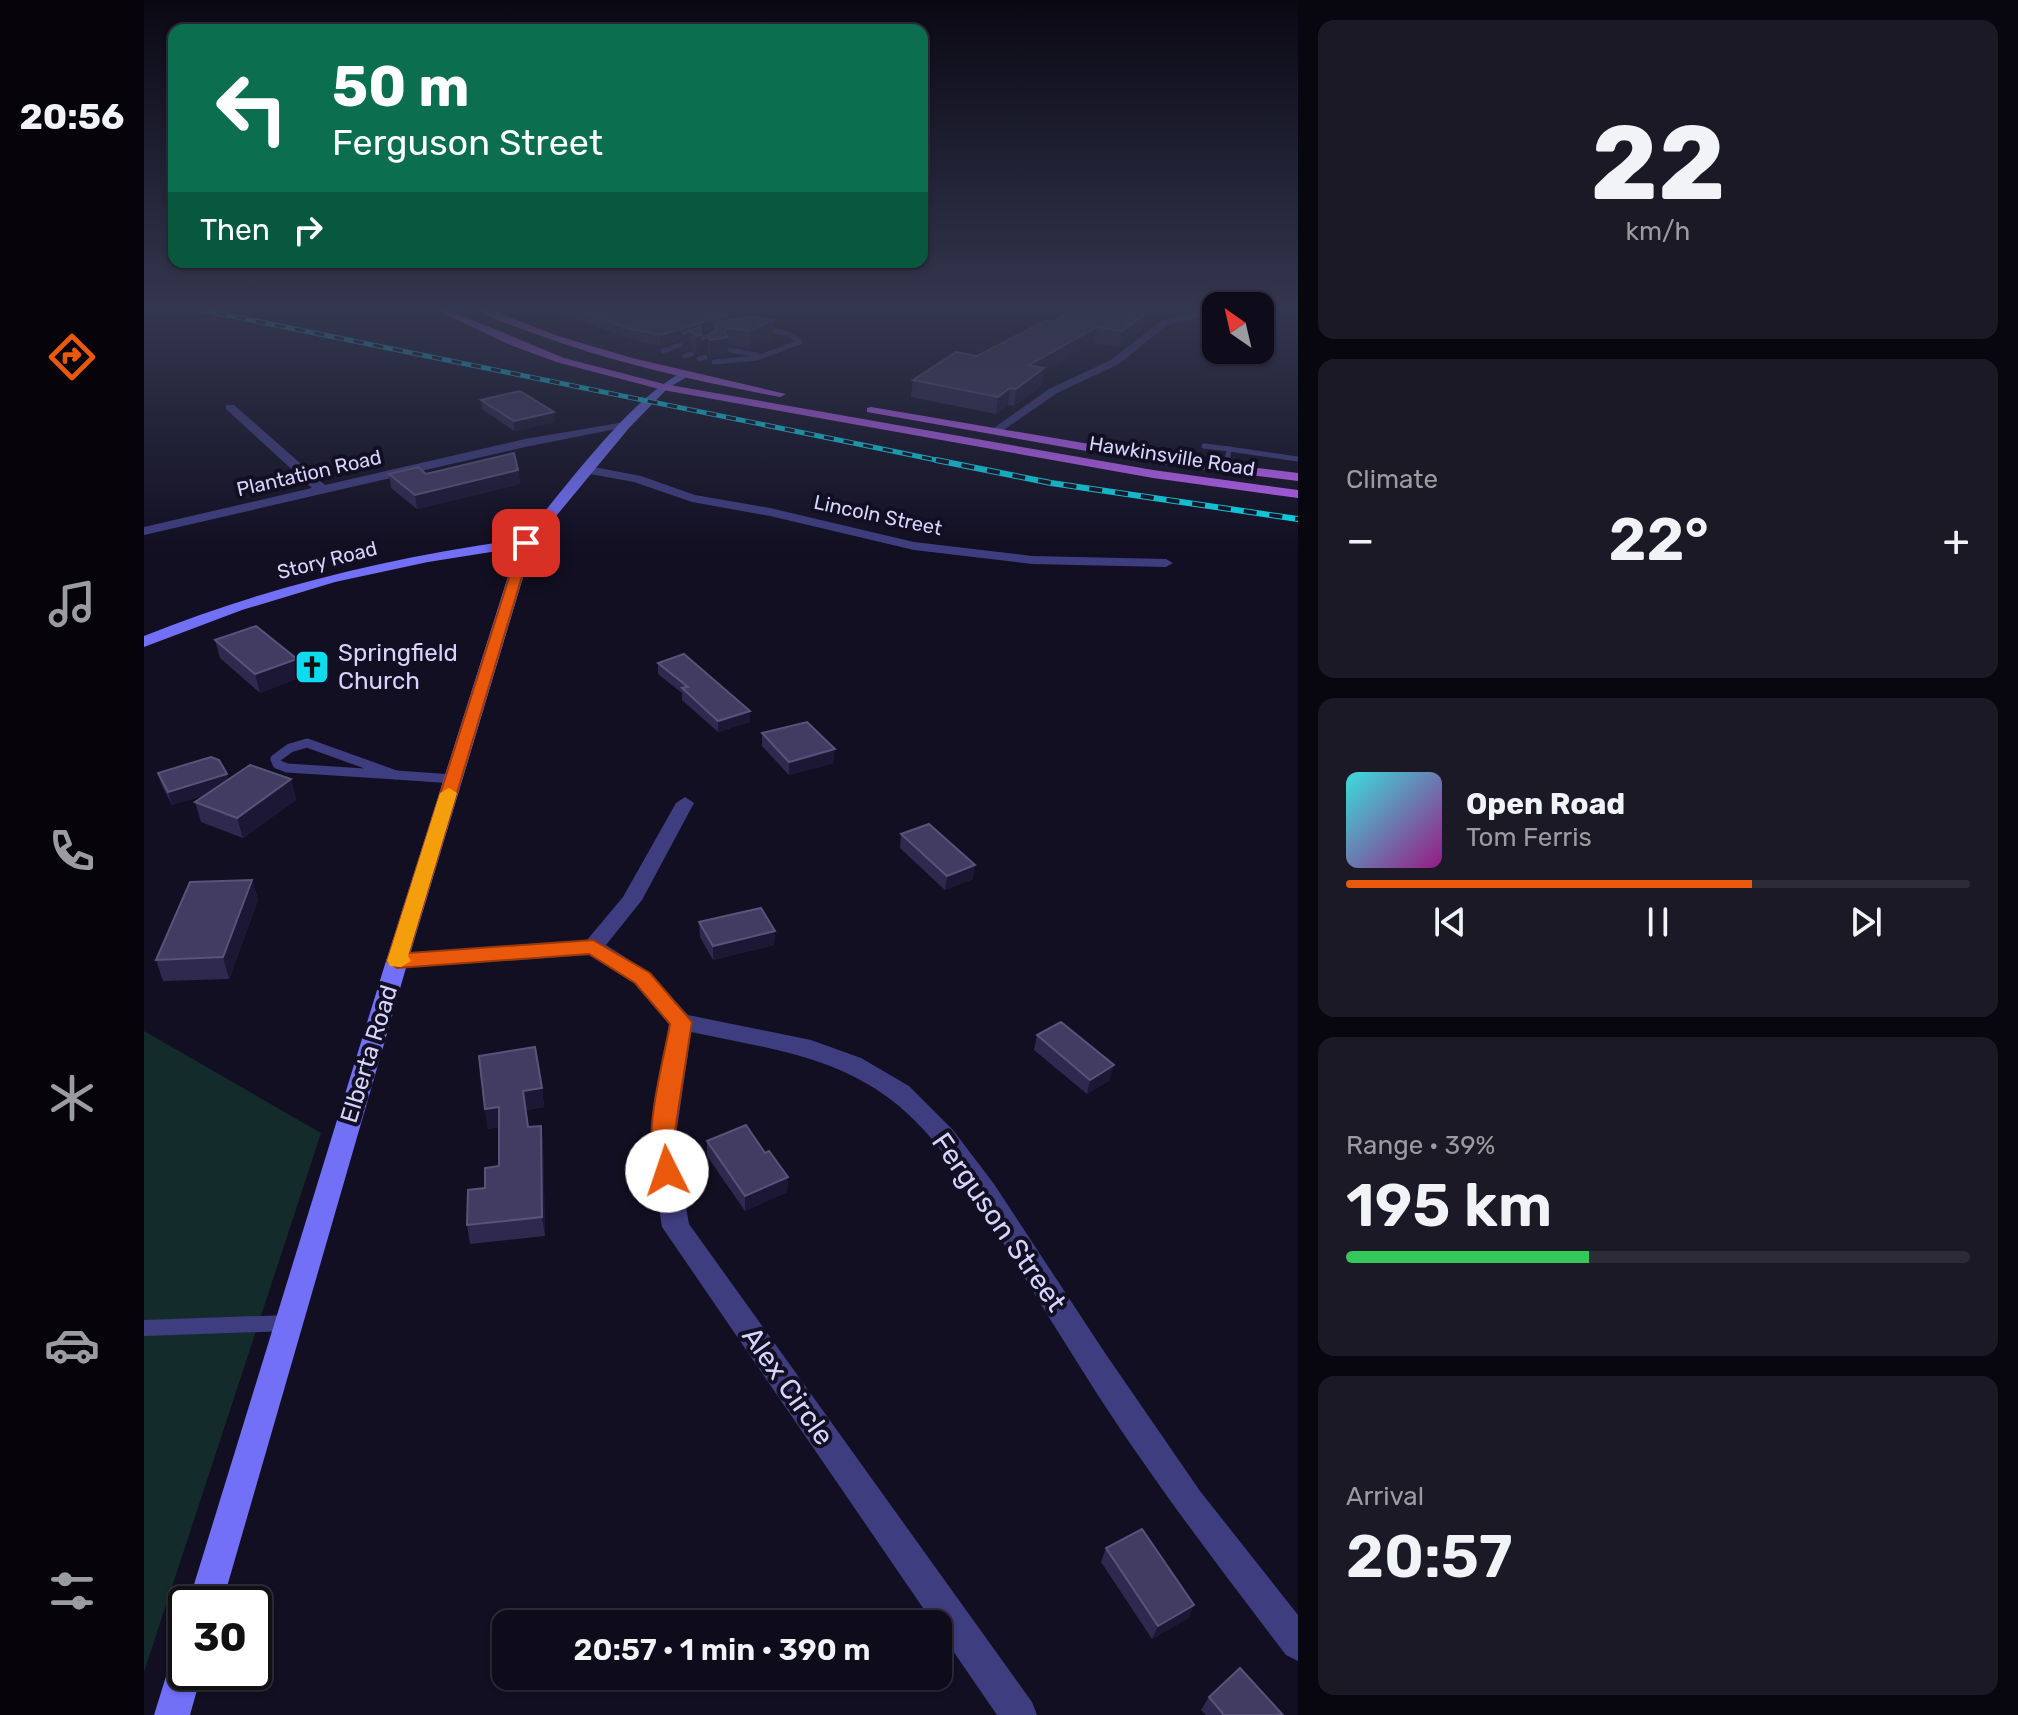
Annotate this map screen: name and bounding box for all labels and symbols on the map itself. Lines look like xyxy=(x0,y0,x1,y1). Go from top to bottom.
north arrow xyxy=(1202,292,1274,364)
street label: Hawkinsville Road xyxy=(1087,431,1257,481)
street label: Plantation Road xyxy=(234,445,384,501)
street label: Lincoln Street xyxy=(812,490,944,540)
pin xyxy=(492,509,560,577)
street label: Story Road xyxy=(275,536,379,584)
place label: Springfield Church xyxy=(338,639,458,695)
church icon: Springfield Church xyxy=(293,648,331,686)
street label: Elberta Road xyxy=(335,982,403,1126)
street label: Ferguson Street xyxy=(925,1126,1073,1318)
position arrow xyxy=(625,1129,709,1213)
street label: Alex Circle xyxy=(735,1321,841,1451)
speed limit sign: 30 xyxy=(168,1586,272,1690)

